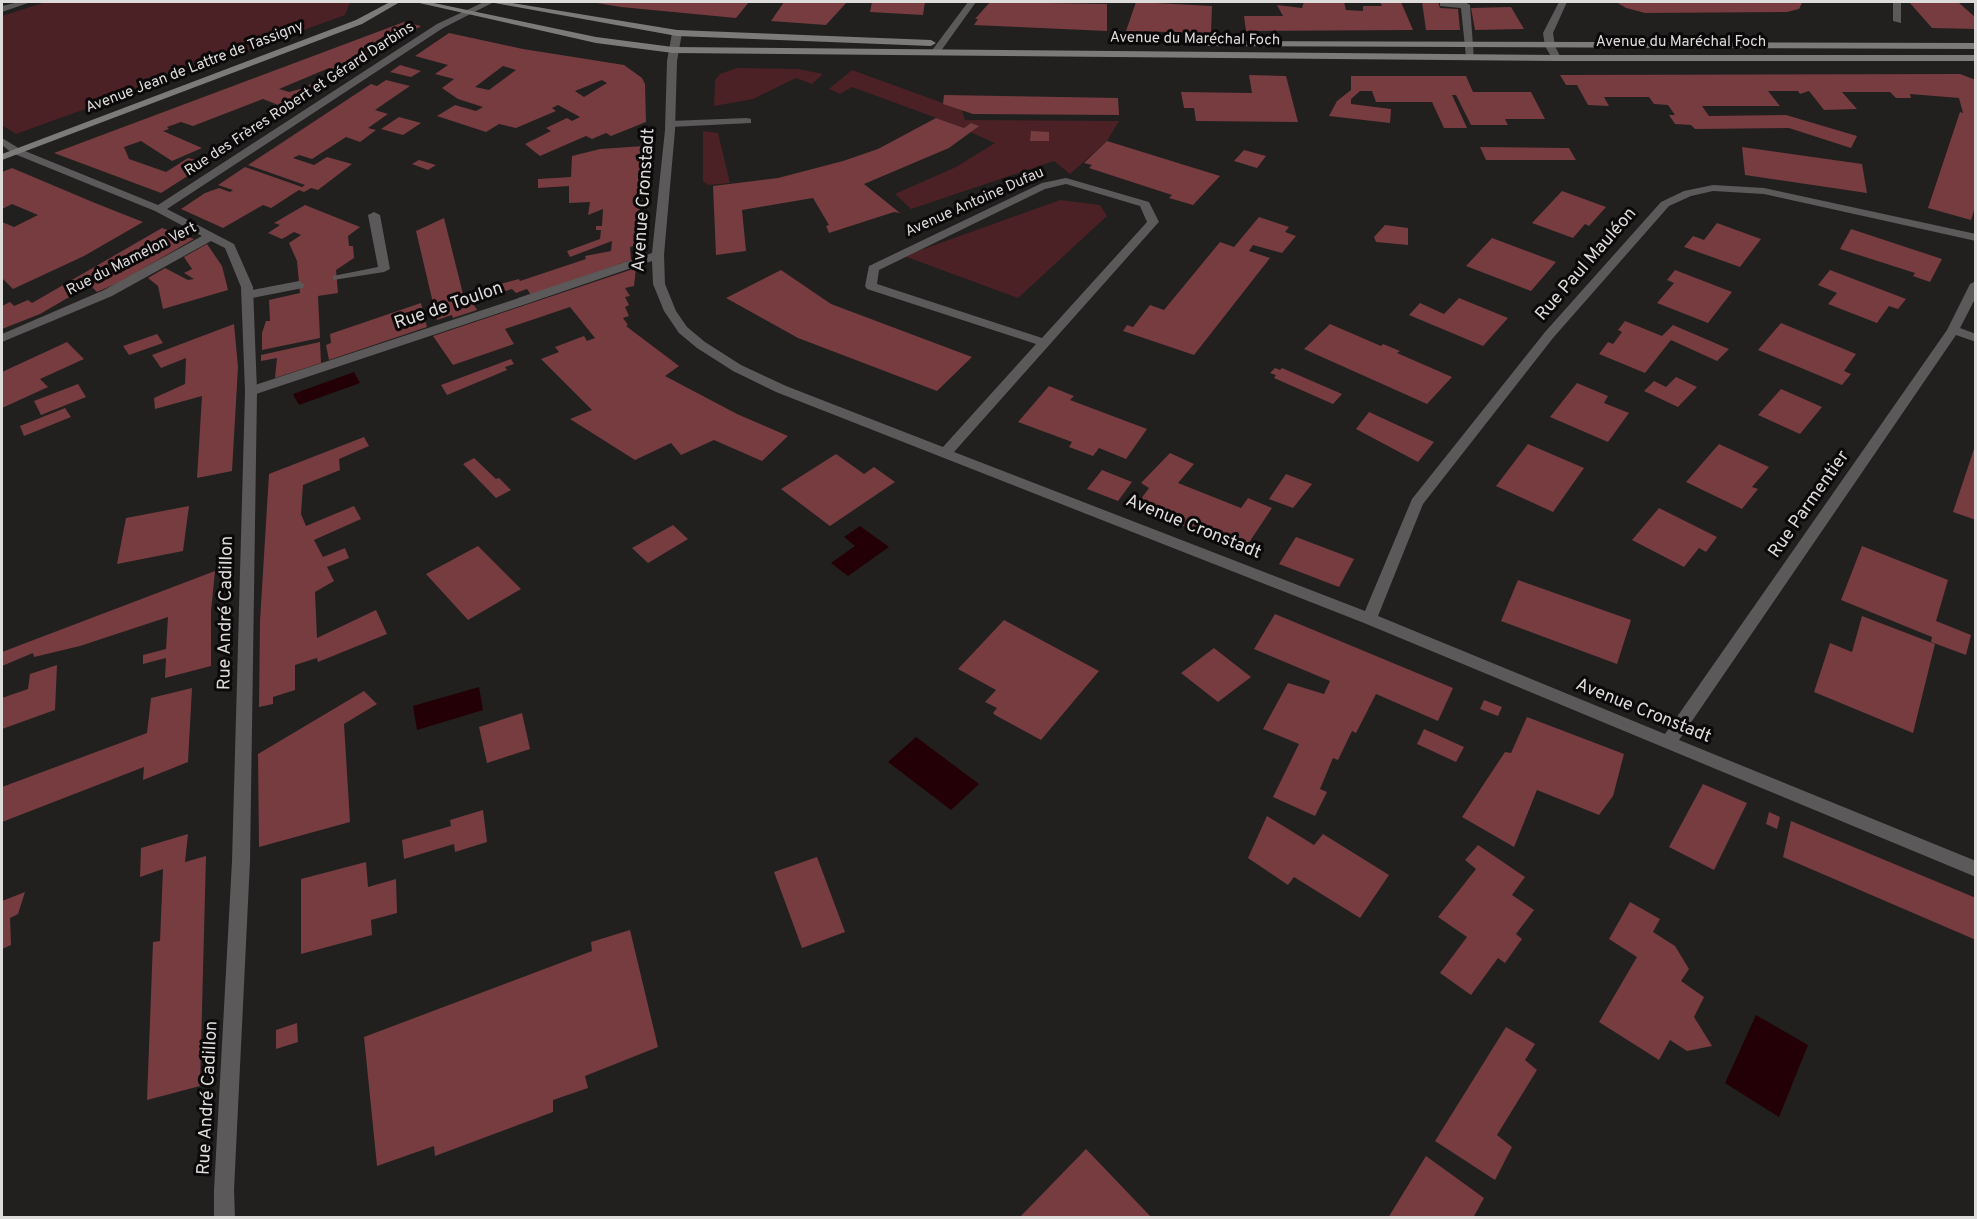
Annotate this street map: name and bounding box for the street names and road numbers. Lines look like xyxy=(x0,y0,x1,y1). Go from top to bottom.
street label: Avenue Jean de Lattre de Tassigny xyxy=(83,18,307,118)
street label: Rue des Frères Robert et Gérard Darbins xyxy=(182,19,418,181)
street label: Avenue du Maréchal Foch xyxy=(1110,30,1280,50)
street label: Avenue du Maréchal Foch xyxy=(1596,34,1766,52)
street label: Avenue Cronstadt xyxy=(629,127,661,273)
street label: Avenue Antoine Dufau xyxy=(903,164,1047,242)
street label: Rue Paul Mauléon xyxy=(1532,204,1642,326)
street label: Rue du Mamelon Vert xyxy=(64,219,200,301)
street label: Rue de Toulon xyxy=(392,278,506,336)
street label: Rue Parmentier xyxy=(1765,447,1855,563)
street label: Avenue Cronstadt xyxy=(1122,491,1264,565)
street label: Rue André Cadillon xyxy=(215,536,239,690)
street label: Avenue Cronstadt xyxy=(1572,675,1714,749)
street label: Rue André Cadillon xyxy=(194,1020,224,1176)

